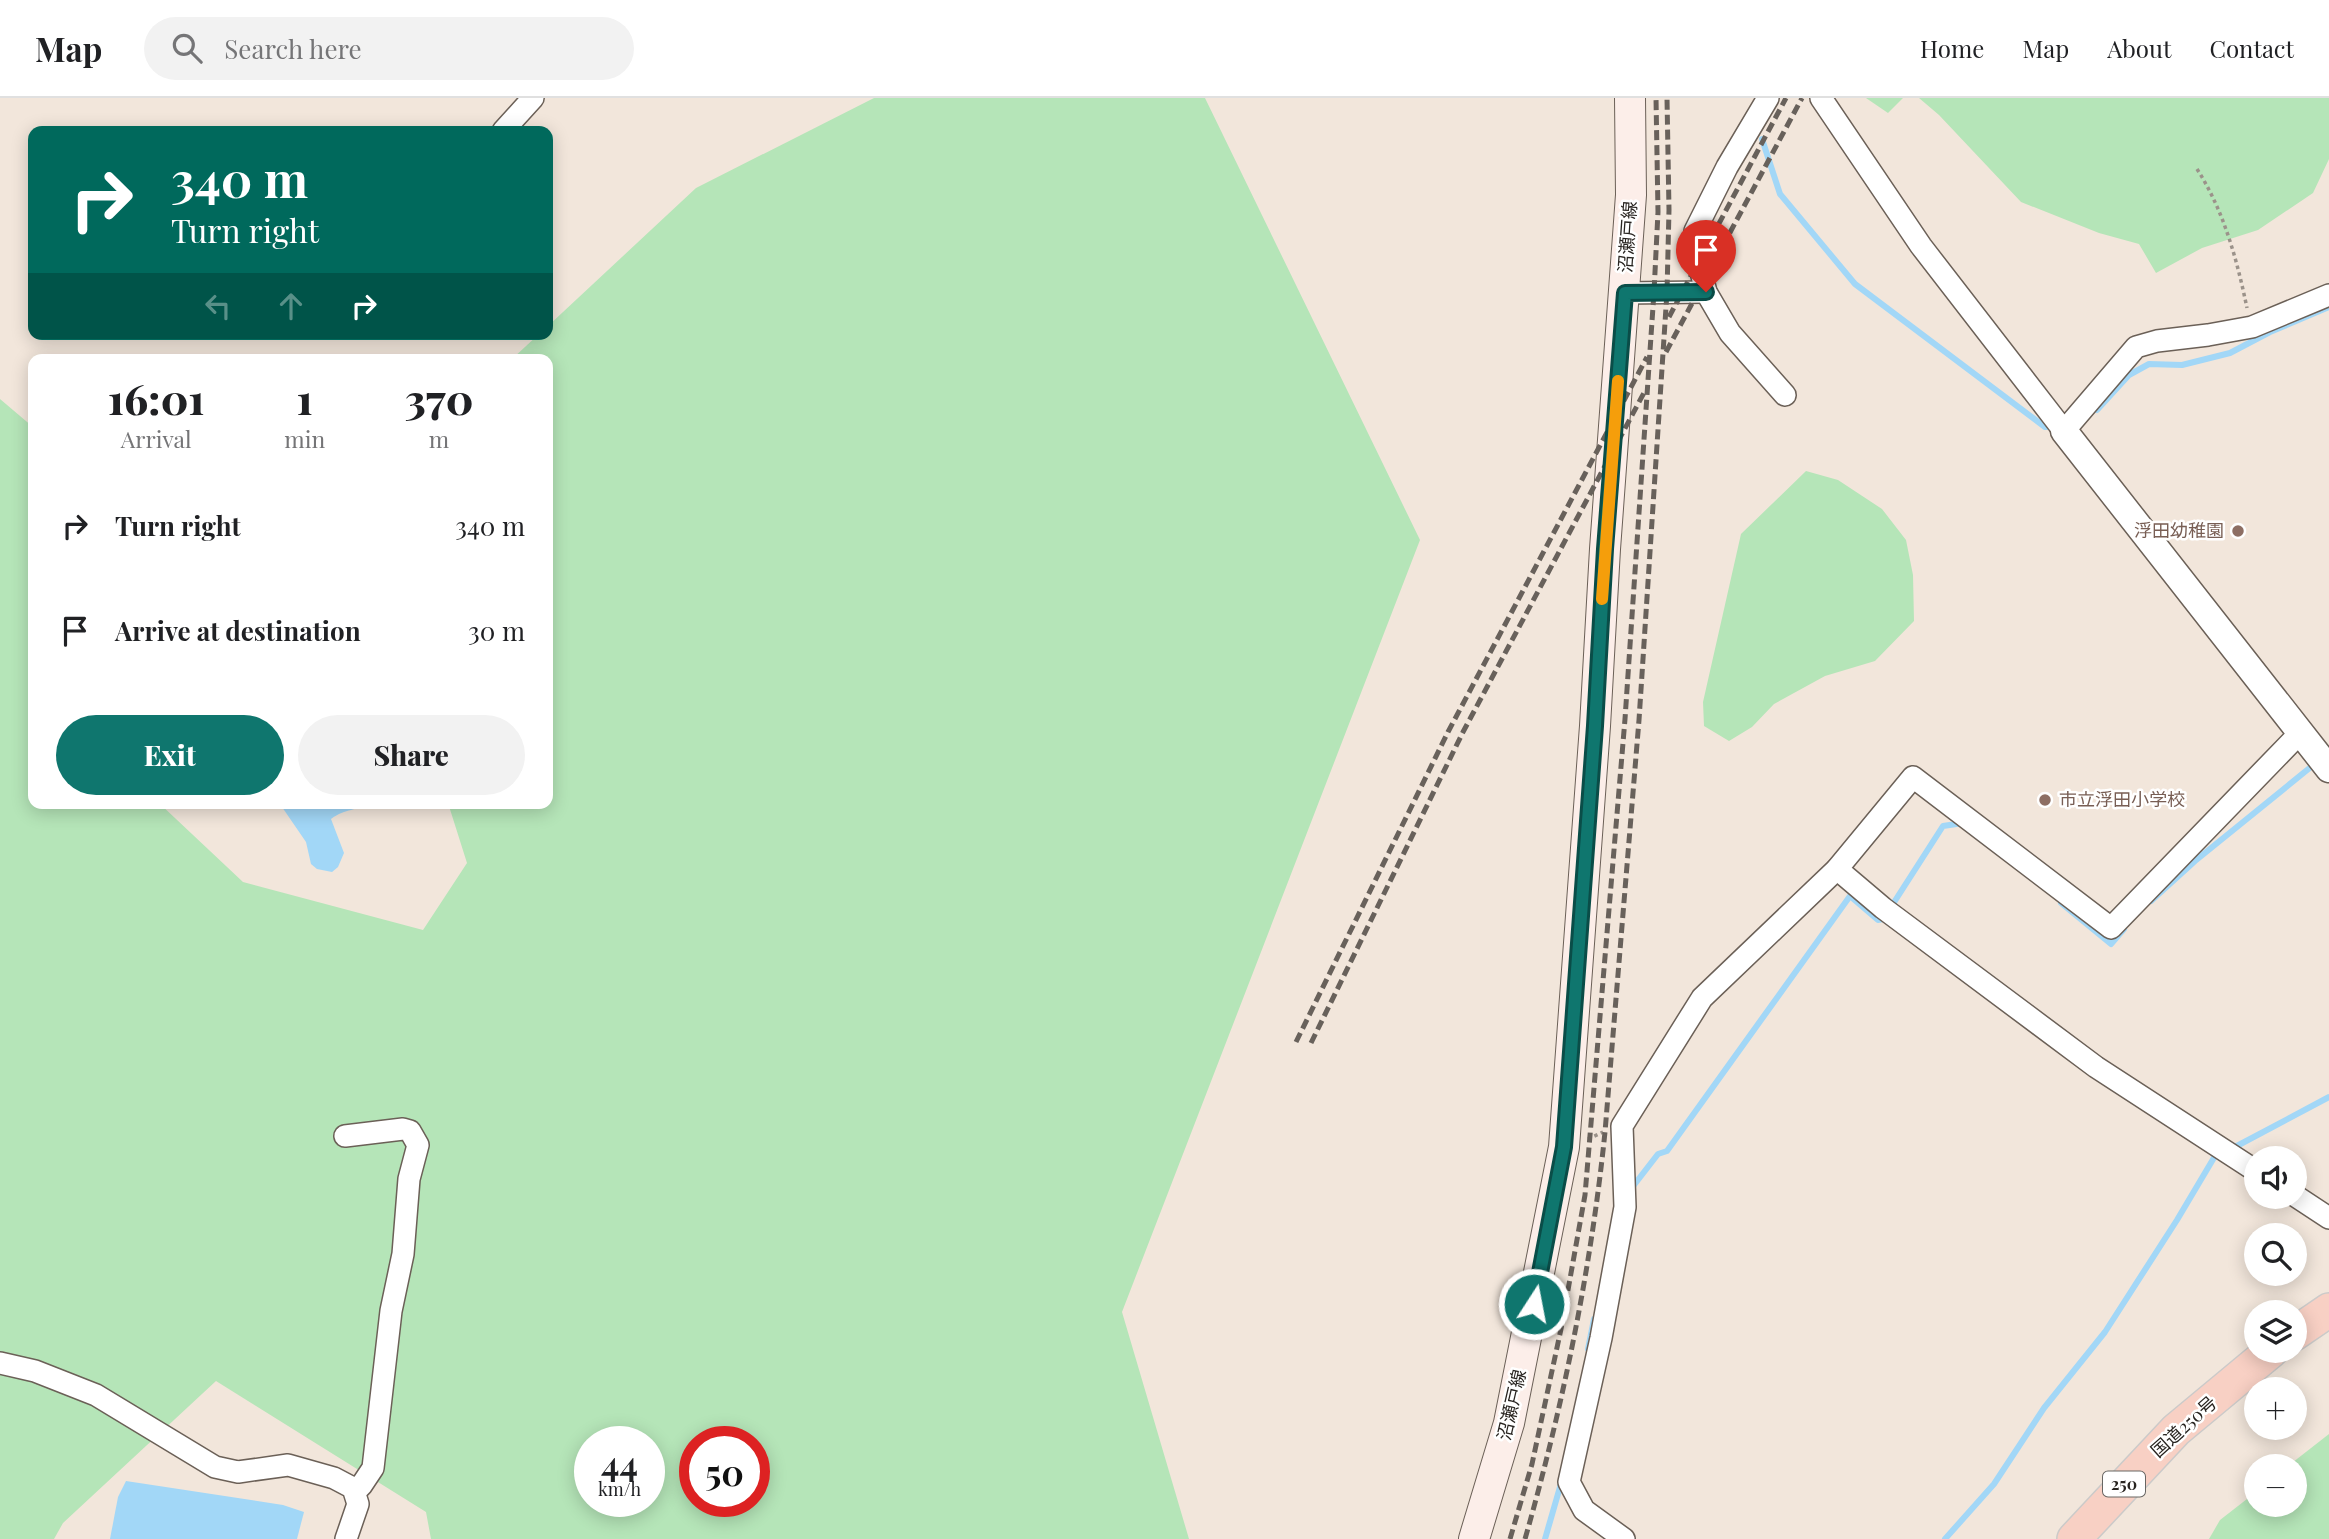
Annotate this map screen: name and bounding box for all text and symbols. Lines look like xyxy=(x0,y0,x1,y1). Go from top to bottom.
search box xyxy=(144,17,634,80)
text: Map xyxy=(35,26,102,70)
icon: search xyxy=(168,29,206,67)
text: Search here xyxy=(224,31,362,66)
text: Home xyxy=(1920,32,1984,64)
text: Map xyxy=(2022,32,2069,64)
text: About xyxy=(2107,32,2171,64)
text: Contact xyxy=(2209,32,2294,64)
text: 340 m xyxy=(171,145,308,210)
icon: right xyxy=(56,154,147,245)
street label: 沼瀬戸線 xyxy=(1613,200,1641,274)
text: Turn right xyxy=(171,208,319,251)
pin xyxy=(1676,220,1736,292)
icon: arrive xyxy=(1687,231,1725,269)
icon: left xyxy=(199,287,237,325)
icon: ahead xyxy=(272,287,310,325)
icon: right xyxy=(345,287,383,325)
text: 16:01 xyxy=(108,370,205,426)
text: 1 xyxy=(297,370,313,426)
text: 370 xyxy=(405,370,473,426)
text: Arrival xyxy=(121,423,192,454)
text: min xyxy=(284,423,325,454)
text: m xyxy=(429,423,449,454)
icon: right xyxy=(56,507,94,545)
text: Turn right xyxy=(115,508,241,543)
text: 340 m xyxy=(455,508,525,543)
place label: 浮田幼稚園 xyxy=(2134,518,2224,542)
marker: 浮田幼稚園 xyxy=(2230,523,2246,539)
icon: arrive xyxy=(56,612,94,650)
text: Arrive at destination xyxy=(115,613,361,648)
text: 30 m xyxy=(468,613,525,648)
button: Exit xyxy=(56,715,284,795)
button: Share xyxy=(298,715,525,795)
place label: 市立浮田小学校 xyxy=(2059,787,2185,811)
marker: 市立浮田小学校 xyxy=(2037,792,2053,808)
map controls xyxy=(2244,1146,2307,1517)
button: sound xyxy=(2244,1146,2307,1209)
button: search xyxy=(2244,1223,2307,1286)
position arrow xyxy=(1497,1267,1571,1341)
button: layers xyxy=(2244,1300,2307,1363)
street label: 沼瀬戸線 xyxy=(1491,1367,1531,1443)
button: + xyxy=(2244,1377,2307,1440)
street label: 国道250号 xyxy=(2145,1390,2221,1462)
speed limit sign: 50 xyxy=(679,1426,770,1517)
text: 44 xyxy=(601,1439,638,1486)
button: − xyxy=(2244,1454,2307,1517)
road number: 250 xyxy=(2103,1472,2145,1496)
text: km/h xyxy=(598,1477,641,1501)

